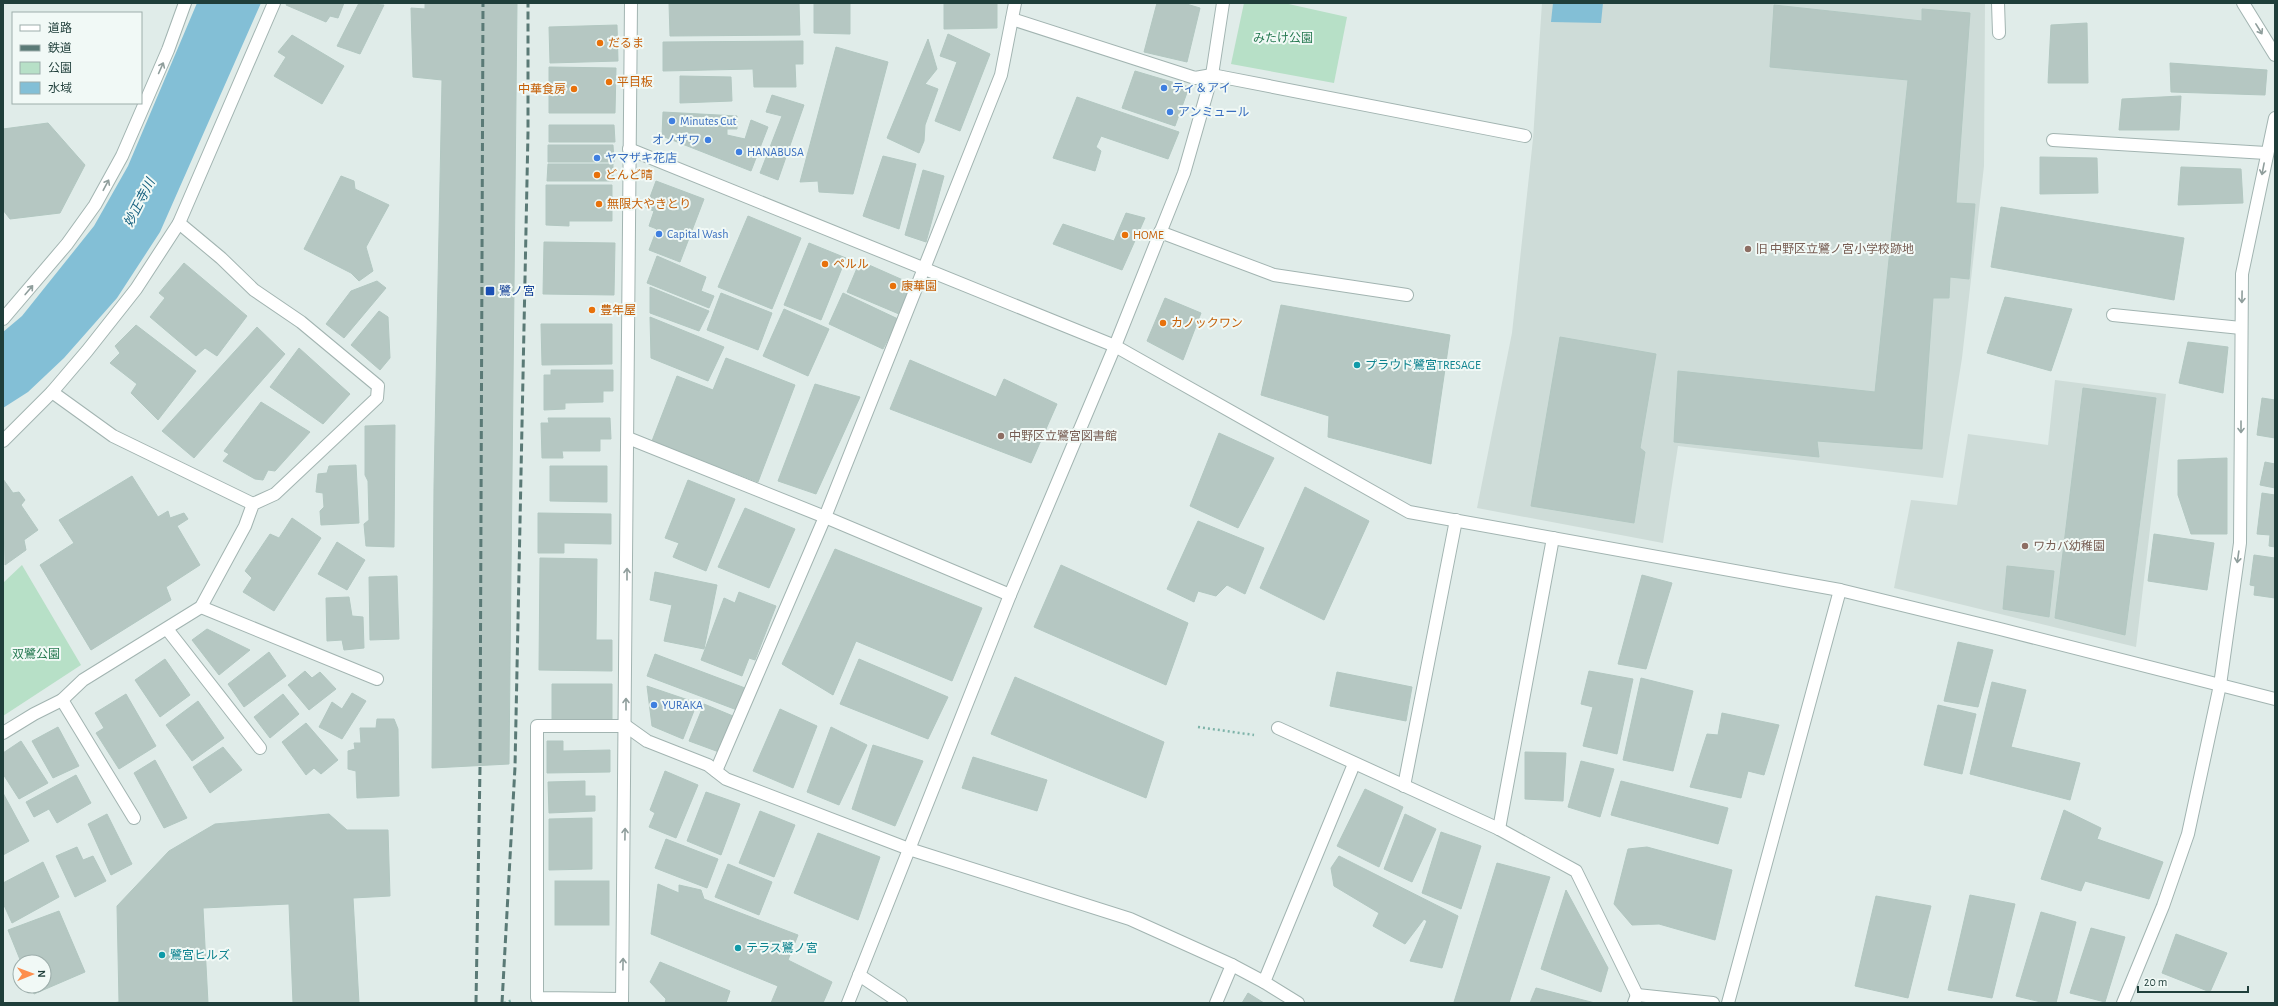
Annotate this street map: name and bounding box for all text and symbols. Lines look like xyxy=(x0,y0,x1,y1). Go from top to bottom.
legend xyxy=(12,12,142,104)
text: 道路 xyxy=(48,21,72,34)
one-way arrow xyxy=(2255,23,2263,34)
park label: みたけ公園 xyxy=(1253,32,1313,44)
place label: だるま xyxy=(608,37,644,49)
marker: だるま xyxy=(595,38,605,48)
text: 鉄道 xyxy=(48,41,72,54)
text: 公園 xyxy=(48,62,72,74)
one-way arrow xyxy=(158,62,165,74)
place label: 平目板 xyxy=(617,76,653,88)
marker: 平目板 xyxy=(604,77,614,87)
text: 水域 xyxy=(48,82,72,94)
place label: ティ＆アイ xyxy=(1172,82,1231,94)
place label: 中華食房 xyxy=(518,83,566,95)
marker: ティ＆アイ xyxy=(1159,83,1169,93)
marker: 中華食房 xyxy=(569,84,579,94)
place label: アンミュール xyxy=(1178,106,1250,118)
marker: アンミュール xyxy=(1165,107,1175,117)
place label: Minutes Cut xyxy=(680,115,737,127)
marker: Minutes Cut xyxy=(667,116,677,126)
place label: オノザワ xyxy=(652,134,700,146)
marker: オノザワ xyxy=(703,135,713,145)
place label: HANABUSA xyxy=(747,146,804,158)
marker: HANABUSA xyxy=(734,147,744,157)
place label: ヤマザキ花店 xyxy=(605,152,677,164)
marker: ヤマザキ花店 xyxy=(592,153,602,163)
one-way arrow xyxy=(2259,162,2267,175)
place label: どんど晴 xyxy=(605,169,653,181)
marker: どんど晴 xyxy=(592,170,602,180)
water label: 妙正寺川 xyxy=(122,175,158,229)
one-way arrow xyxy=(103,179,110,191)
place label: 無限大やきとり xyxy=(607,197,691,210)
marker: 無限大やきとり xyxy=(594,199,604,209)
place label: Capital Wash xyxy=(667,228,728,240)
marker: Capital Wash xyxy=(654,229,664,239)
place label: HOME xyxy=(1133,229,1164,241)
marker: HOME xyxy=(1120,230,1130,240)
place label: 旧 中野区立鷺ノ宮小学校跡地 xyxy=(1756,242,1914,255)
marker: 旧 中野区立鷺ノ宮小学校跡地 xyxy=(1743,244,1753,254)
place label: ペルル xyxy=(833,258,869,270)
marker: ペルル xyxy=(820,259,830,269)
place label: 康華園 xyxy=(901,280,937,292)
marker: 康華園 xyxy=(888,281,898,291)
one-way arrow xyxy=(25,284,34,295)
place label: 鷺ノ宮 xyxy=(499,284,535,297)
marker: 鷺ノ宮 xyxy=(484,285,496,297)
one-way arrow xyxy=(2238,290,2245,303)
place label: 豊年屋 xyxy=(600,304,636,316)
marker: 豊年屋 xyxy=(587,305,597,315)
place label: カノックワン xyxy=(1171,317,1243,329)
marker: カノックワン xyxy=(1158,318,1168,328)
place label: プラウド鷺宮TRESAGE xyxy=(1365,358,1481,371)
marker: プラウド鷺宮TRESAGE xyxy=(1352,360,1362,370)
one-way arrow xyxy=(2237,420,2244,433)
place label: 中野区立鷺宮図書館 xyxy=(1009,429,1117,442)
marker: 中野区立鷺宮図書館 xyxy=(996,431,1006,441)
place label: ワカバ幼稚園 xyxy=(2033,539,2105,552)
marker: ワカバ幼稚園 xyxy=(2020,541,2030,551)
one-way arrow xyxy=(2234,550,2242,563)
one-way arrow xyxy=(623,568,631,581)
park label: 双鷺公園 xyxy=(12,647,60,660)
one-way arrow xyxy=(622,698,630,711)
place label: YURAKA xyxy=(662,699,703,711)
marker: YURAKA xyxy=(649,700,659,710)
one-way arrow xyxy=(621,828,628,841)
place label: テラス鷺ノ宮 xyxy=(746,941,818,954)
marker: テラス鷺ノ宮 xyxy=(733,943,743,953)
place label: 鷺宮ヒルズ xyxy=(170,948,230,961)
marker: 鷺宮ヒルズ xyxy=(157,950,167,960)
north arrow xyxy=(12,954,52,994)
one-way arrow xyxy=(619,958,627,971)
scale bar xyxy=(2138,968,2248,994)
text: N xyxy=(36,970,47,978)
text: 20 m xyxy=(2144,976,2167,988)

